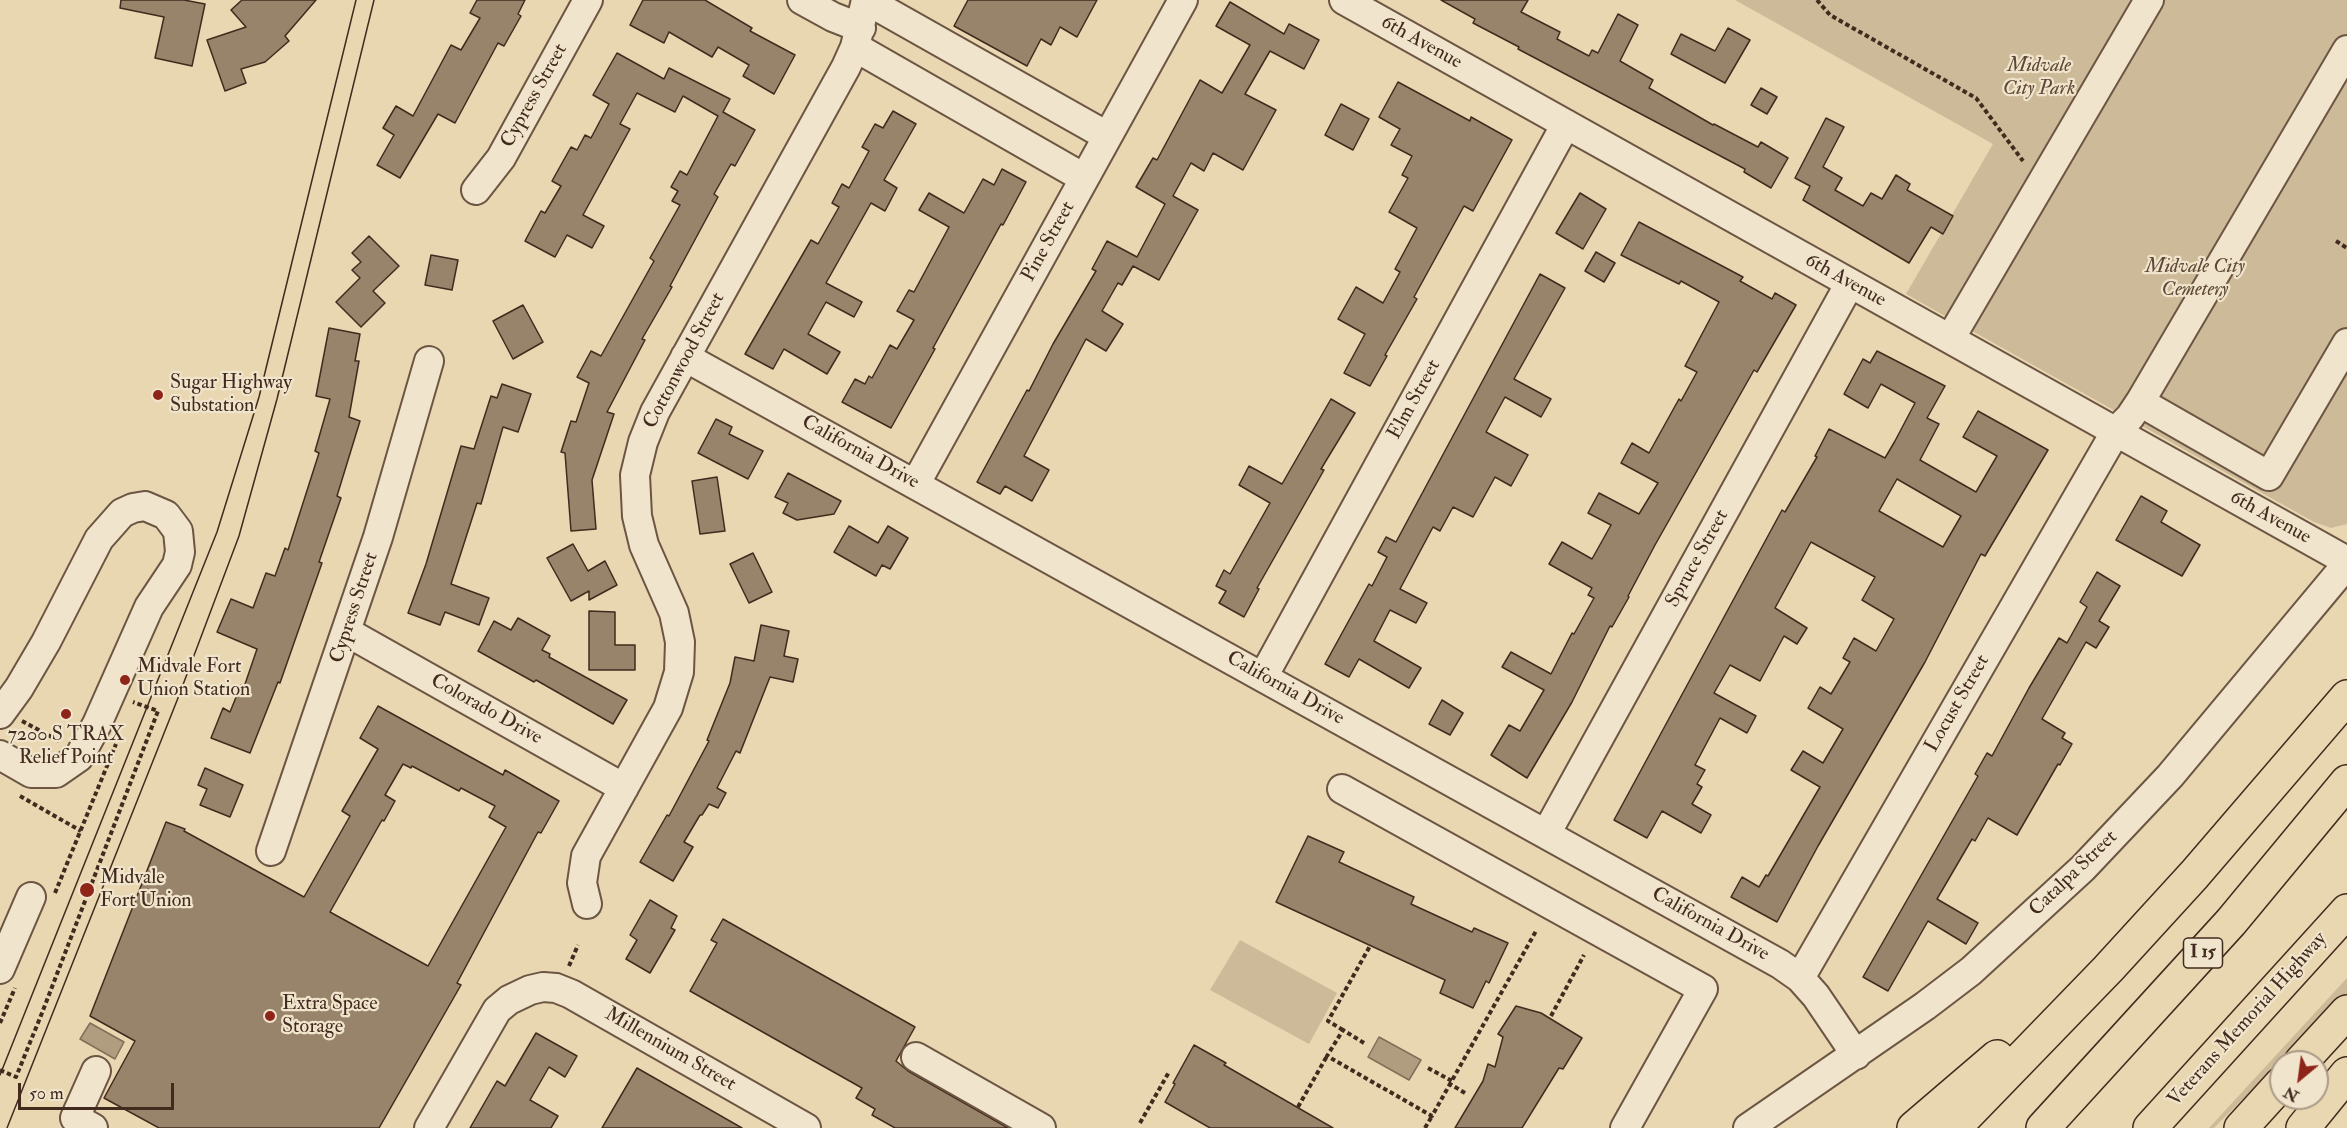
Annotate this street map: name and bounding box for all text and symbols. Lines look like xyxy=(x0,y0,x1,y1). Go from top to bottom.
street label: 6th Avenue xyxy=(1376,11,1466,75)
street label: Cypress Street xyxy=(497,40,573,152)
park label: Midvale City Park xyxy=(2003,55,2075,102)
street label: Pine Street xyxy=(1017,198,1081,286)
street label: 6th Avenue xyxy=(1800,249,1890,313)
park label: Midvale City Cemetery xyxy=(2145,256,2245,303)
street label: Cottonwood Street xyxy=(639,289,731,433)
street label: Elm Street xyxy=(1383,356,1447,444)
place label: Sugar Highway Substation xyxy=(170,372,292,419)
marker: Sugar Highway Substation xyxy=(151,388,165,402)
street label: California Drive xyxy=(797,411,923,495)
street label: 6th Avenue xyxy=(2225,486,2315,550)
street label: Spruce Street xyxy=(1661,506,1735,612)
street label: Cypress Street xyxy=(326,550,384,666)
street label: California Drive xyxy=(1222,647,1348,731)
street label: Locust Street xyxy=(1921,651,1995,757)
place label: Midvale Fort Union Station xyxy=(137,656,250,703)
street label: Colorado Drive xyxy=(426,669,546,751)
marker: Midvale Fort Union Station xyxy=(118,673,132,687)
marker: 7200 S TRAX Relief Point xyxy=(59,707,73,721)
place label: 7200 S TRAX Relief Point xyxy=(8,724,124,771)
street label: Catalpa Street xyxy=(2025,826,2123,922)
place label: Midvale Fort Union xyxy=(100,867,192,914)
marker: Midvale Fort Union xyxy=(78,881,96,899)
street label: California Drive xyxy=(1647,883,1773,967)
street label: Veterans Memorial Highway xyxy=(2163,928,2333,1112)
road number: I 15 xyxy=(2184,938,2222,968)
place label: Extra Space Storage xyxy=(282,993,378,1040)
street label: Millennium Street xyxy=(600,1003,740,1097)
marker: Extra Space Storage xyxy=(263,1009,277,1023)
north arrow xyxy=(2269,1050,2329,1110)
scale bar xyxy=(21,1071,177,1109)
text: 50 m xyxy=(29,1082,64,1105)
text: N xyxy=(2280,1082,2302,1106)

